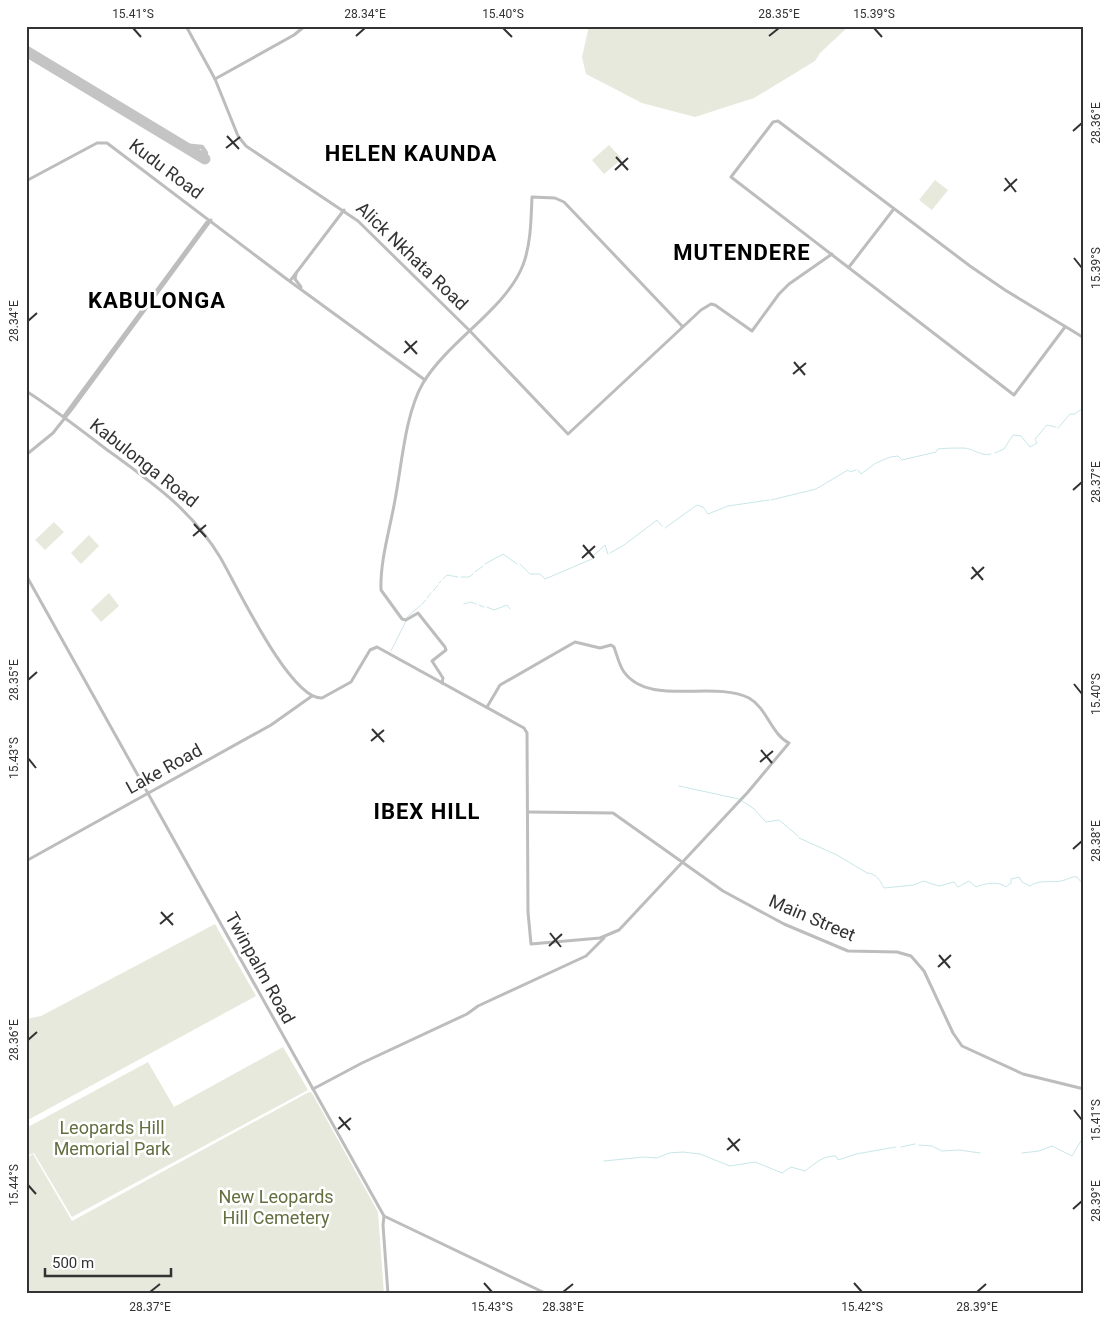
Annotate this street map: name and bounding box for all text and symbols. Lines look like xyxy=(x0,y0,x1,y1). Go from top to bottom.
text: 15.41°S xyxy=(112,7,154,21)
text: 28.34°E xyxy=(344,7,386,21)
text: 15.40°S xyxy=(482,7,524,21)
text: 28.35°E xyxy=(758,7,800,21)
text: 15.39°S xyxy=(853,7,895,21)
text: 28.36°E xyxy=(1089,102,1103,144)
street label: Kudu Road xyxy=(125,134,207,203)
district label: HELEN KAUNDA xyxy=(325,141,497,166)
street label: Alick Nkhata Road xyxy=(352,197,472,314)
district label: MUTENDERE xyxy=(673,240,811,265)
text: 15.39°S xyxy=(1089,247,1103,289)
district label: KABULONGA xyxy=(88,288,226,313)
text: 28.34°E xyxy=(7,300,21,342)
street label: Kabulonga Road xyxy=(86,414,203,511)
text: 28.37°E xyxy=(1089,461,1103,503)
text: 28.35°E xyxy=(7,659,21,701)
text: 15.40°S xyxy=(1089,673,1103,715)
text: 15.43°S xyxy=(7,737,21,779)
street label: Lake Road xyxy=(122,739,205,798)
district label: IBEX HILL xyxy=(373,799,481,824)
text: 28.38°E xyxy=(1089,820,1103,862)
street label: Main Street xyxy=(766,890,859,945)
street label: Twinpalm Road xyxy=(221,908,300,1027)
text: 28.36°E xyxy=(7,1019,21,1061)
text: 15.41°S xyxy=(1089,1099,1103,1141)
park label: Leopards Hill Memorial Park xyxy=(54,1117,171,1159)
text: 15.44°S xyxy=(7,1164,21,1206)
text: 28.39°E xyxy=(1089,1180,1103,1222)
park label: New Leopards Hill Cemetery xyxy=(218,1186,334,1228)
scale bar xyxy=(45,1245,171,1277)
text: 500 m xyxy=(52,1254,94,1272)
text: 28.37°E xyxy=(129,1300,171,1314)
text: 15.43°S xyxy=(471,1300,513,1314)
text: 28.38°E xyxy=(542,1300,584,1314)
text: 15.42°S xyxy=(841,1300,883,1314)
text: 28.39°E xyxy=(956,1300,998,1314)

